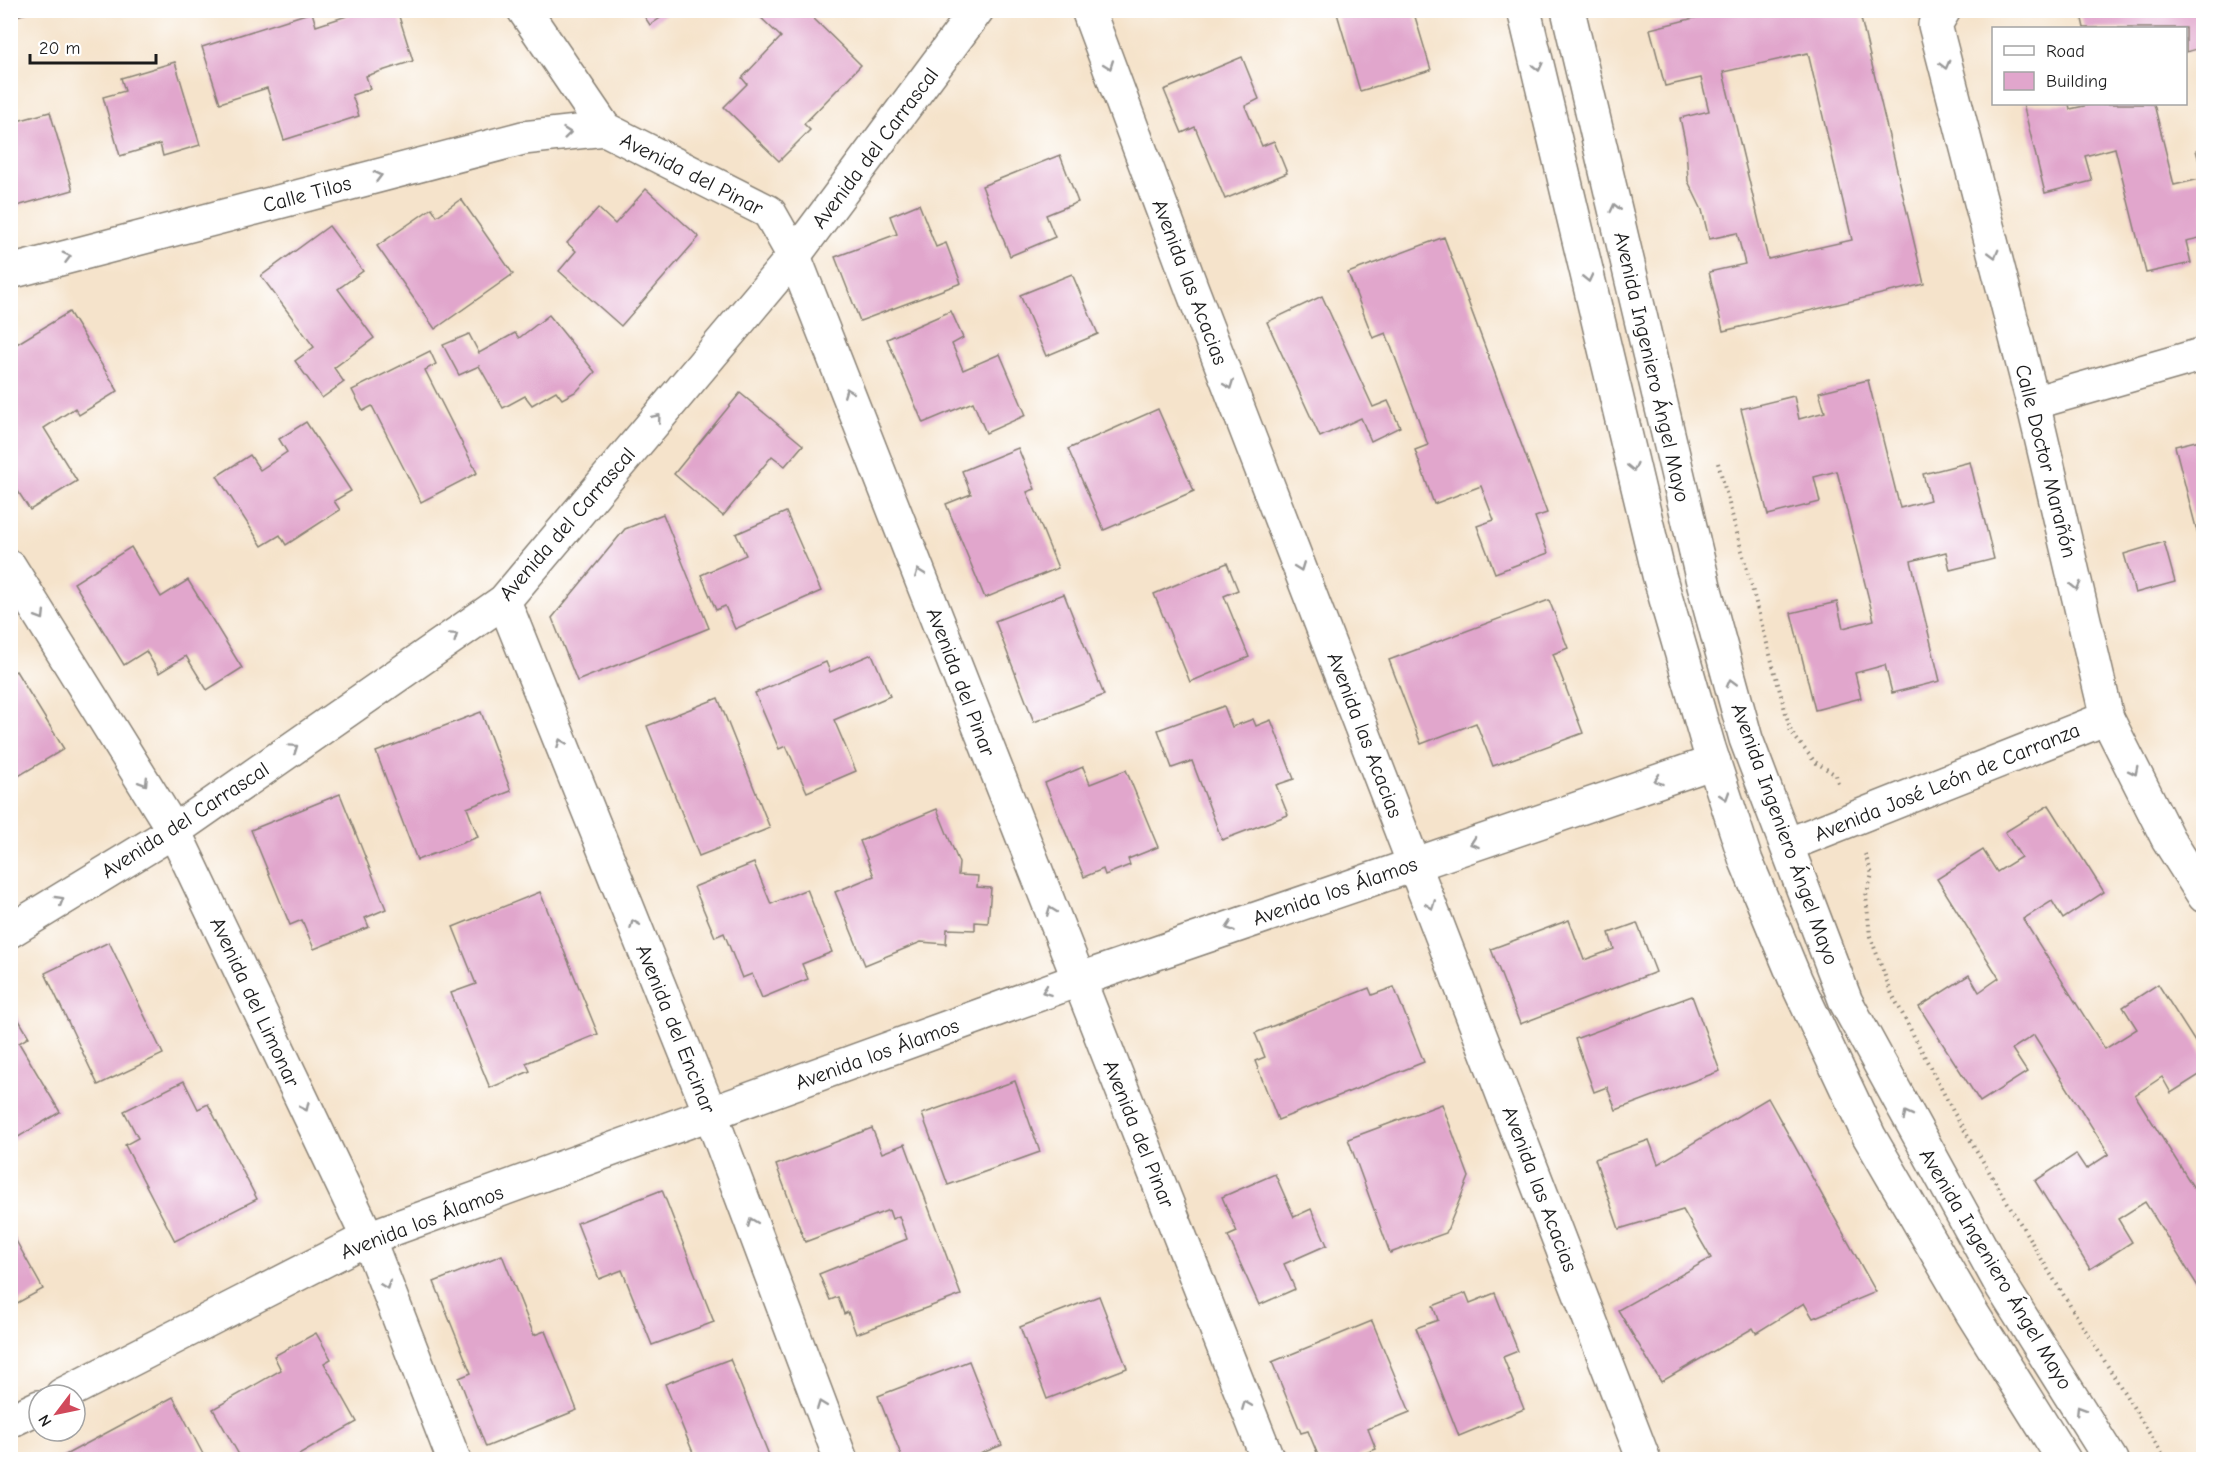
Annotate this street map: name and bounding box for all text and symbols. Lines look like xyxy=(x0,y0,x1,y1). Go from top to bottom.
scale bar xyxy=(30,27,156,65)
legend xyxy=(1992,27,2187,105)
text: 20 m xyxy=(39,38,80,59)
text: Road xyxy=(2046,41,2085,62)
one-way arrow xyxy=(1102,59,1115,70)
one-way arrow xyxy=(1938,59,1950,70)
one-way arrow xyxy=(1530,62,1543,72)
street label: Avenida del Carrascal xyxy=(807,63,943,233)
text: Building xyxy=(2046,71,2108,92)
one-way arrow xyxy=(563,127,572,140)
street label: Avenida del Pinar xyxy=(617,128,768,221)
one-way arrow xyxy=(372,170,382,183)
street label: Calle Tilos xyxy=(260,171,354,217)
street label: Avenida las Acacias xyxy=(1147,196,1233,368)
one-way arrow xyxy=(1609,203,1622,213)
street label: Avenida Ingeniero Ángel Mayo xyxy=(1609,230,1695,504)
one-way arrow xyxy=(1987,248,1999,259)
one-way arrow xyxy=(61,252,72,264)
one-way arrow xyxy=(1580,272,1593,282)
street label: Calle Doctor Marañón xyxy=(2010,362,2082,560)
one-way arrow xyxy=(1222,379,1235,390)
one-way arrow xyxy=(842,387,855,398)
one-way arrow xyxy=(650,414,661,425)
street label: Avenida del Carrascal xyxy=(494,443,640,605)
one-way arrow xyxy=(1626,462,1639,472)
one-way arrow xyxy=(1293,561,1305,572)
one-way arrow xyxy=(914,569,926,580)
one-way arrow xyxy=(2069,581,2082,591)
street label: Avenida del Pinar xyxy=(922,604,1001,760)
one-way arrow xyxy=(34,610,45,621)
one-way arrow xyxy=(447,632,458,643)
street label: Avenida las Acacias xyxy=(1322,649,1408,821)
one-way arrow xyxy=(1726,678,1738,689)
street label: Avenida Ingeniero Ángel Mayo xyxy=(1726,700,1844,968)
street label: Avenida José León de Carranza xyxy=(1811,718,2083,846)
one-way arrow xyxy=(556,738,568,749)
one-way arrow xyxy=(287,744,298,755)
street label: Avenida del Carrascal xyxy=(97,757,273,883)
one-way arrow xyxy=(2126,765,2138,776)
one-way arrow xyxy=(1653,773,1664,786)
one-way arrow xyxy=(136,776,148,786)
one-way arrow xyxy=(1718,790,1730,801)
one-way arrow xyxy=(1469,836,1480,849)
street label: Avenida los Álamos xyxy=(1250,852,1420,930)
one-way arrow xyxy=(54,896,64,908)
one-way arrow xyxy=(1424,899,1436,910)
one-way arrow xyxy=(1046,907,1058,918)
street label: Avenida del Limonar xyxy=(205,913,305,1091)
one-way arrow xyxy=(629,919,641,930)
one-way arrow xyxy=(1225,920,1236,933)
street label: Avenida del Encinar xyxy=(631,941,721,1117)
one-way arrow xyxy=(1041,984,1051,997)
street label: Avenida los Álamos xyxy=(792,1013,962,1095)
street label: Avenida del Pinar xyxy=(1098,1057,1180,1212)
one-way arrow xyxy=(298,1101,310,1112)
street label: Avenida las Acacias xyxy=(1497,1103,1583,1275)
one-way arrow xyxy=(1903,1111,1914,1122)
street label: Avenida Ingeniero Ángel Mayo xyxy=(1914,1144,2078,1394)
street label: Avenida los Álamos xyxy=(337,1180,507,1264)
one-way arrow xyxy=(746,1218,759,1228)
one-way arrow xyxy=(378,1279,391,1289)
north arrow xyxy=(27,1383,87,1443)
one-way arrow xyxy=(815,1400,828,1411)
one-way arrow xyxy=(1241,1400,1254,1411)
one-way arrow xyxy=(2076,1406,2087,1417)
text: N xyxy=(35,1411,56,1430)

